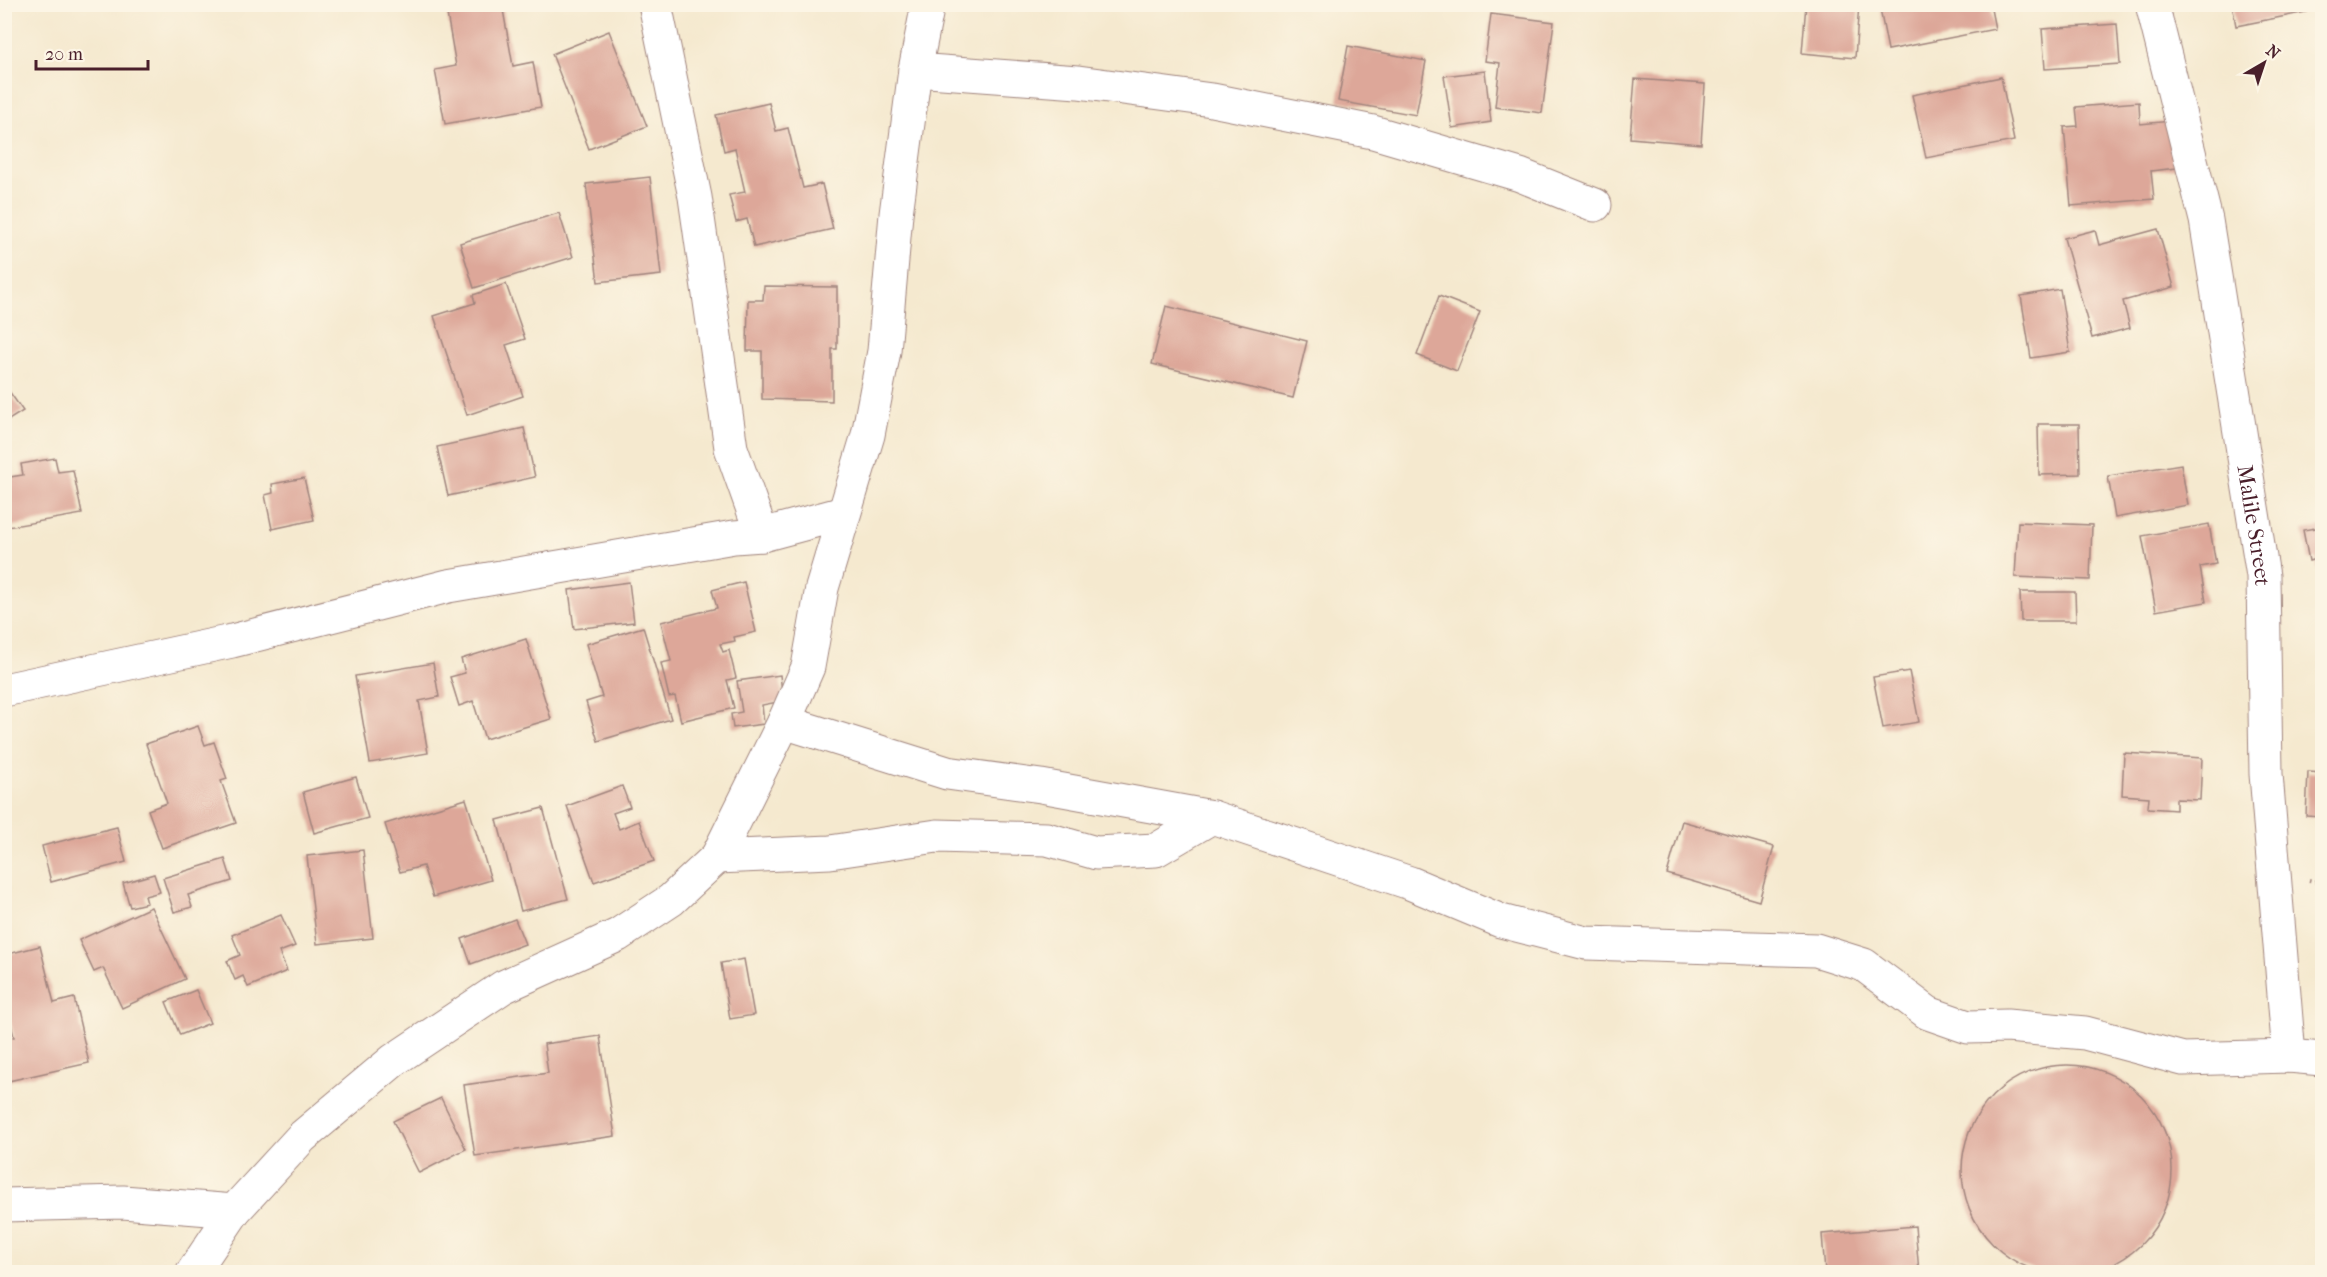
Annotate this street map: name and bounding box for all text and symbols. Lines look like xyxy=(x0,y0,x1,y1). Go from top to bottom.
scale bar xyxy=(36,33,148,71)
north arrow xyxy=(2234,33,2294,93)
text: N xyxy=(2262,41,2284,63)
text: 20 m xyxy=(45,44,83,65)
street label: Malile Street xyxy=(2231,463,2275,586)

